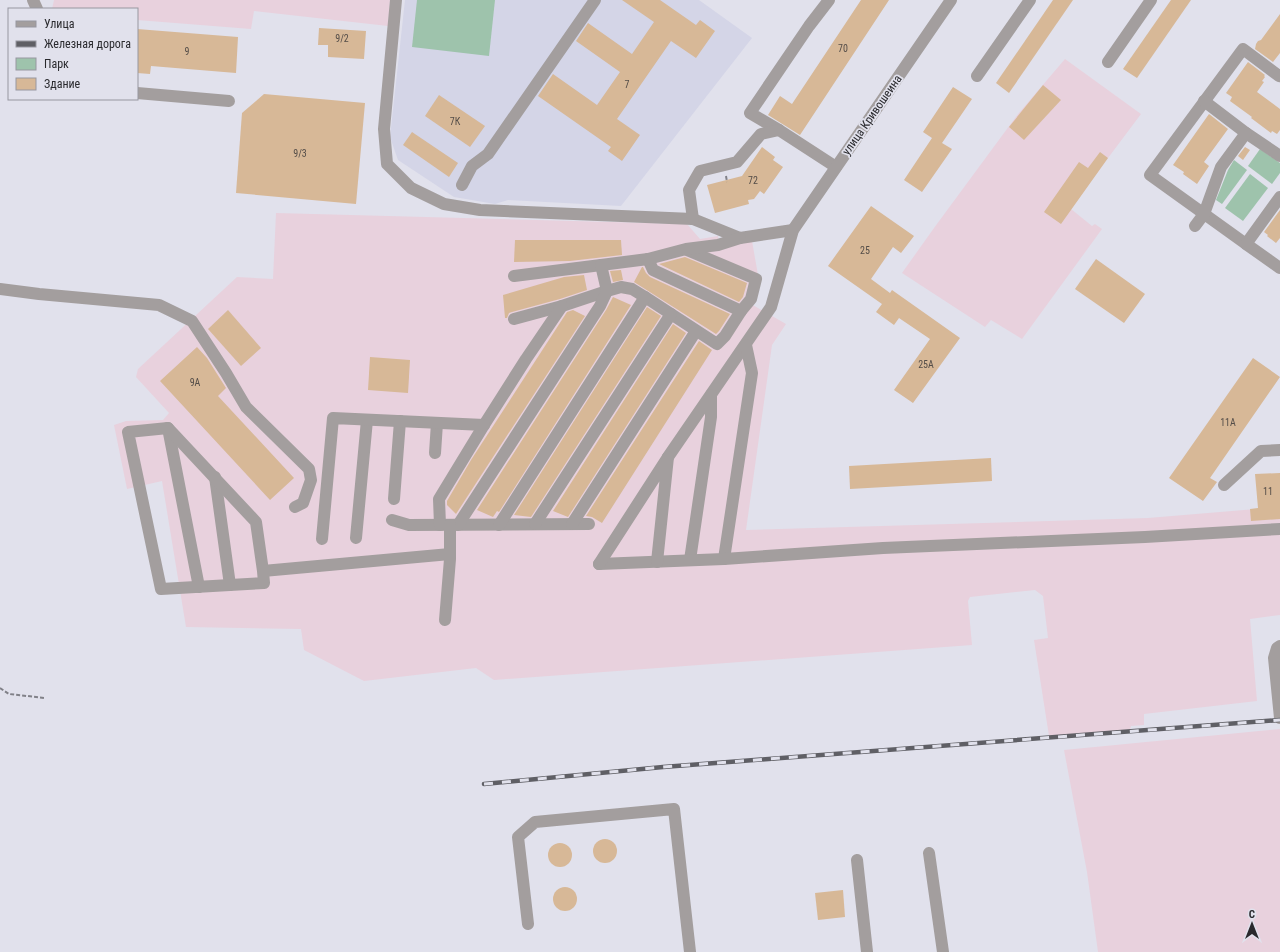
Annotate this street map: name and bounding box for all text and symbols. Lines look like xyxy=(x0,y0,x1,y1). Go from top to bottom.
legend xyxy=(8,8,138,100)
text: Улица xyxy=(44,17,75,31)
house number: 9/2 xyxy=(335,33,349,44)
text: Железная дорога xyxy=(44,37,131,51)
house number: 70 xyxy=(838,43,848,54)
house number: 9 xyxy=(185,46,190,57)
text: Парк xyxy=(44,57,69,71)
street label: улица Кривошеина xyxy=(839,72,905,158)
text: Здание xyxy=(44,77,81,91)
house number: 7 xyxy=(625,79,630,90)
house number: 7К xyxy=(450,116,461,127)
house number: 9/3 xyxy=(293,148,307,159)
house number: 72 xyxy=(748,175,758,186)
house number: 25 xyxy=(860,245,870,256)
house number: 25А xyxy=(918,359,934,370)
house number: 9А xyxy=(190,377,201,388)
house number: 11А xyxy=(1220,417,1236,428)
house number: 11 xyxy=(1263,486,1273,497)
north arrow xyxy=(1232,904,1272,944)
text: С xyxy=(1249,908,1255,921)

